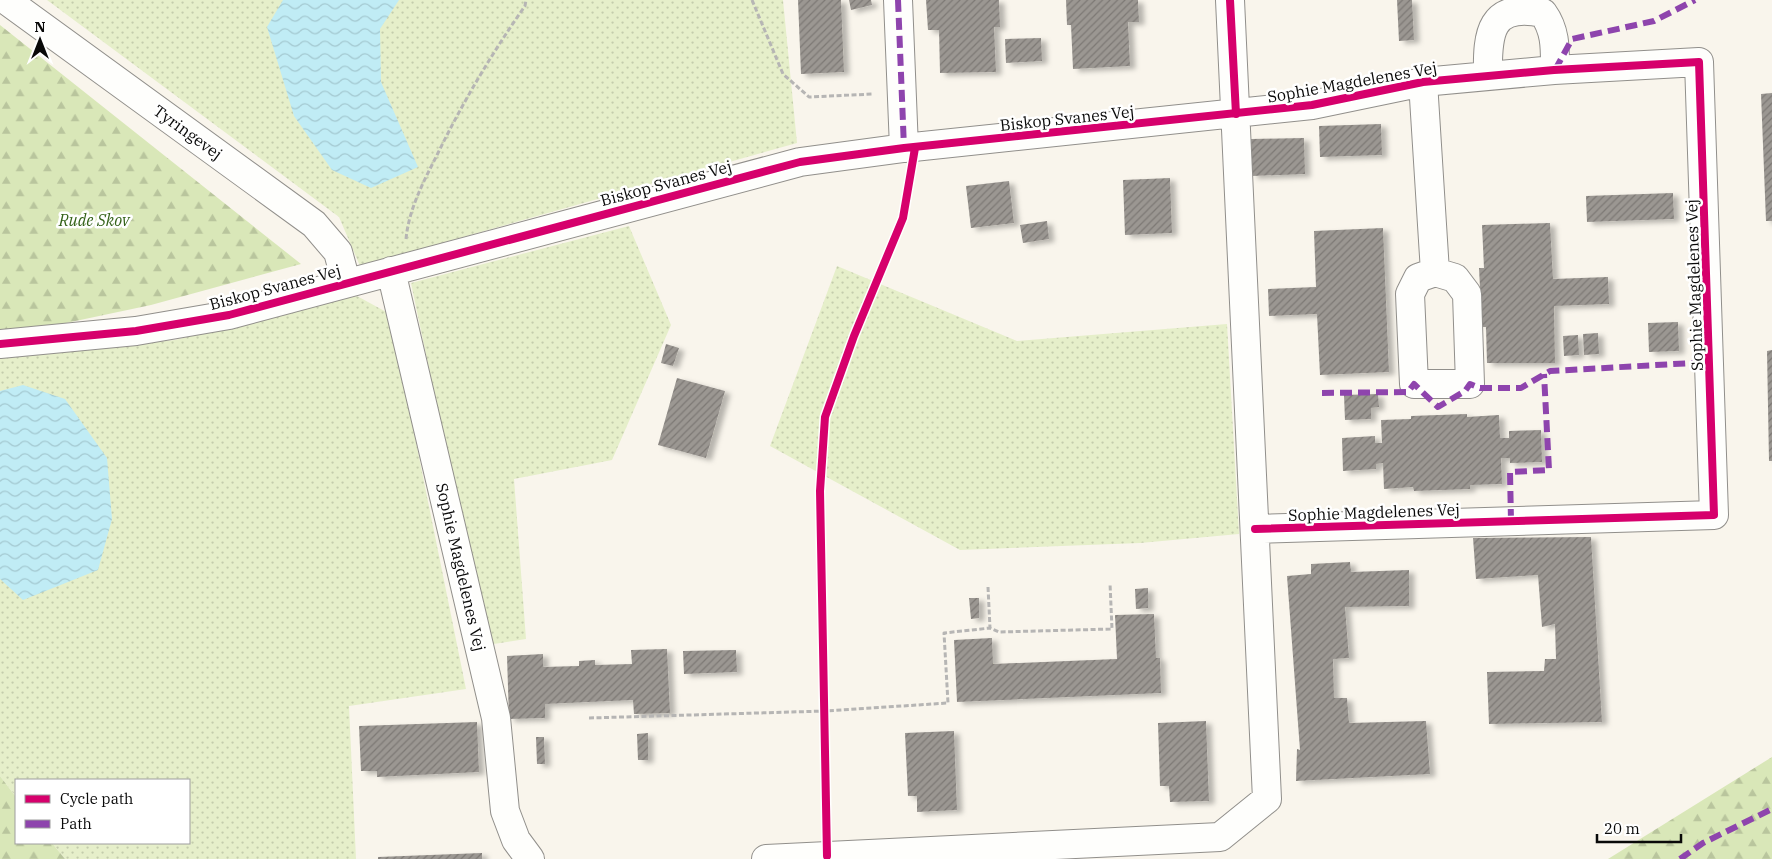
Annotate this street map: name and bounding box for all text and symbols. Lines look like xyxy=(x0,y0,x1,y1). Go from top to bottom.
north arrow xyxy=(15,15,65,65)
text: N xyxy=(34,18,46,36)
street label: Sophie Magdelenes Vej xyxy=(1266,57,1438,107)
street label: Tyringevej xyxy=(150,100,226,164)
street label: Biskop Svanes Vej xyxy=(999,101,1135,135)
street label: Biskop Svanes Vej xyxy=(598,156,734,210)
street label: Sophie Magdelenes Vej xyxy=(1681,199,1707,371)
park label: Rude Skov xyxy=(58,210,131,230)
street label: Biskop Svanes Vej xyxy=(207,260,343,314)
street label: Sophie Magdelenes Vej xyxy=(432,481,490,653)
street label: Sophie Magdelenes Vej xyxy=(1288,499,1460,525)
legend xyxy=(15,779,190,844)
text: Cycle path xyxy=(60,789,133,808)
scale bar xyxy=(1597,812,1681,844)
text: Path xyxy=(60,814,92,833)
text: 20 m xyxy=(1604,819,1640,838)

